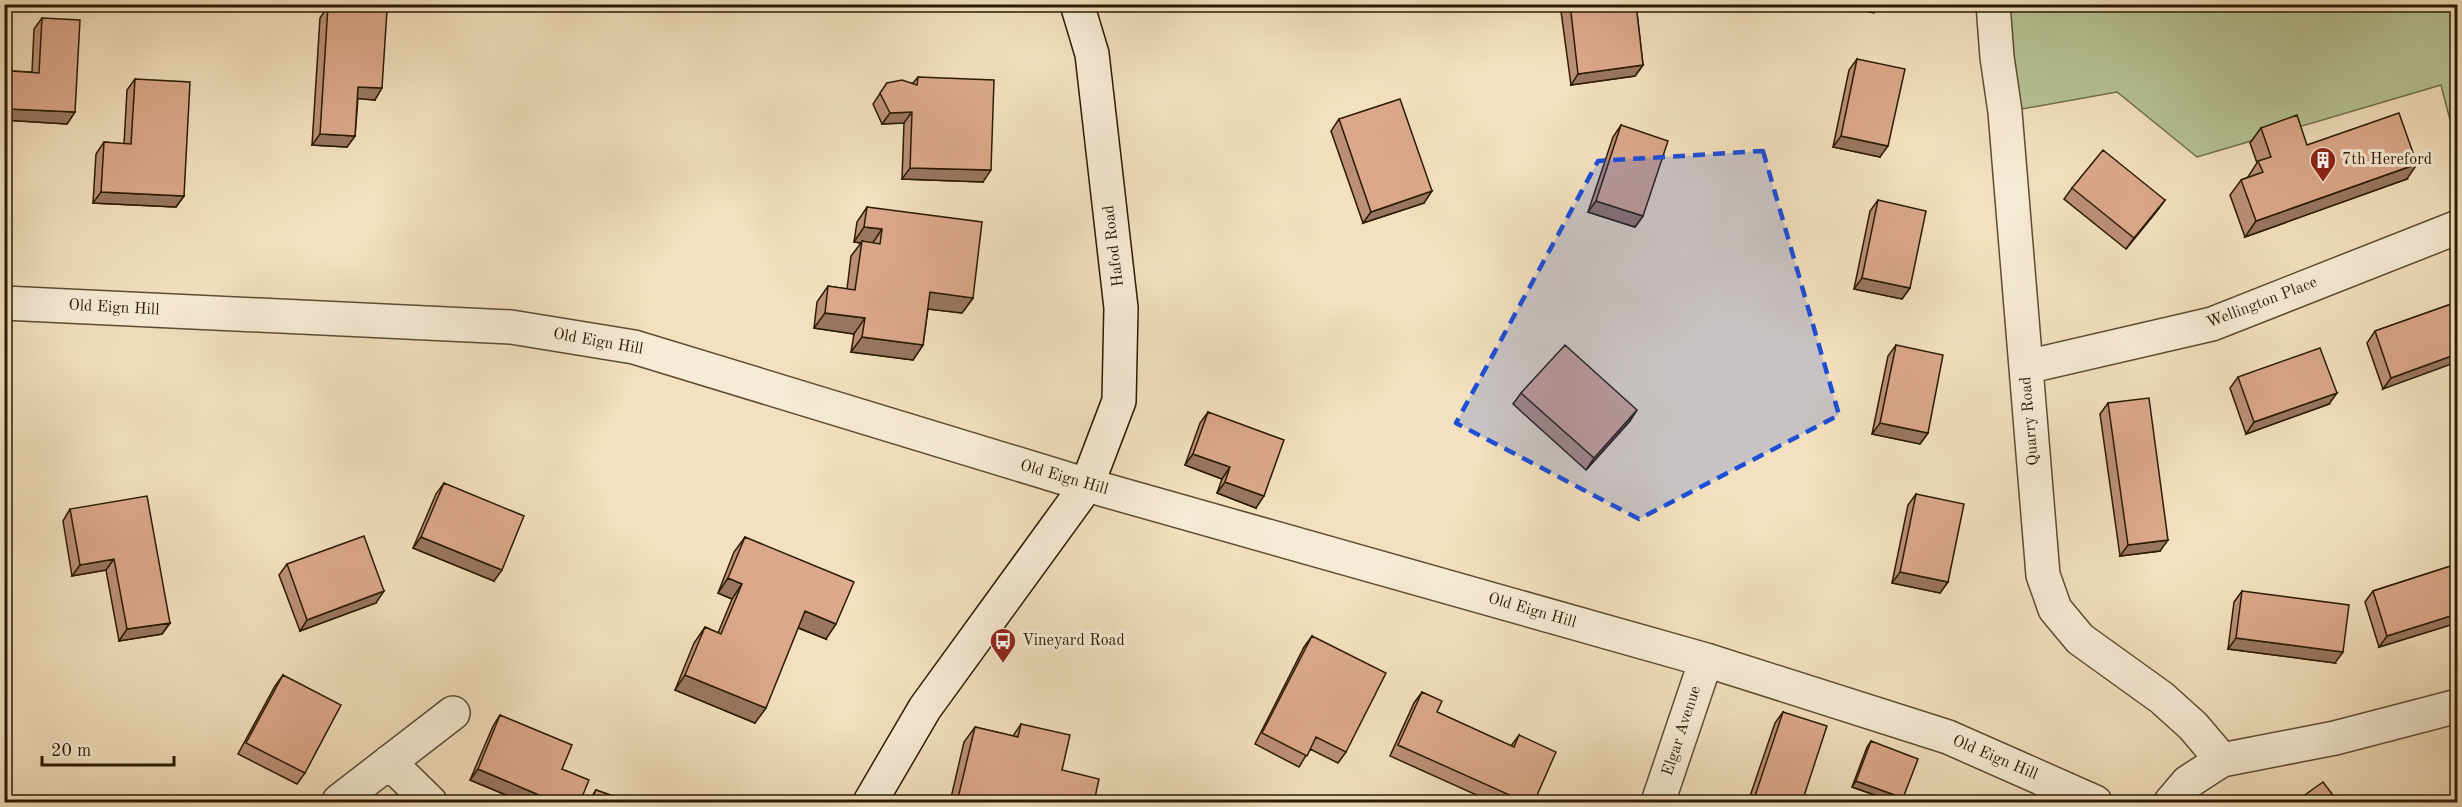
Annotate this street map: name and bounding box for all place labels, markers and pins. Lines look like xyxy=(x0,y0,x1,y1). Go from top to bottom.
building icon: 7th Hereford xyxy=(2308,145,2338,183)
place label: 7th Hereford xyxy=(2342,152,2432,168)
bus stop icon: Vineyard Road xyxy=(988,626,1018,664)
place label: Vineyard Road xyxy=(1022,633,1125,649)

